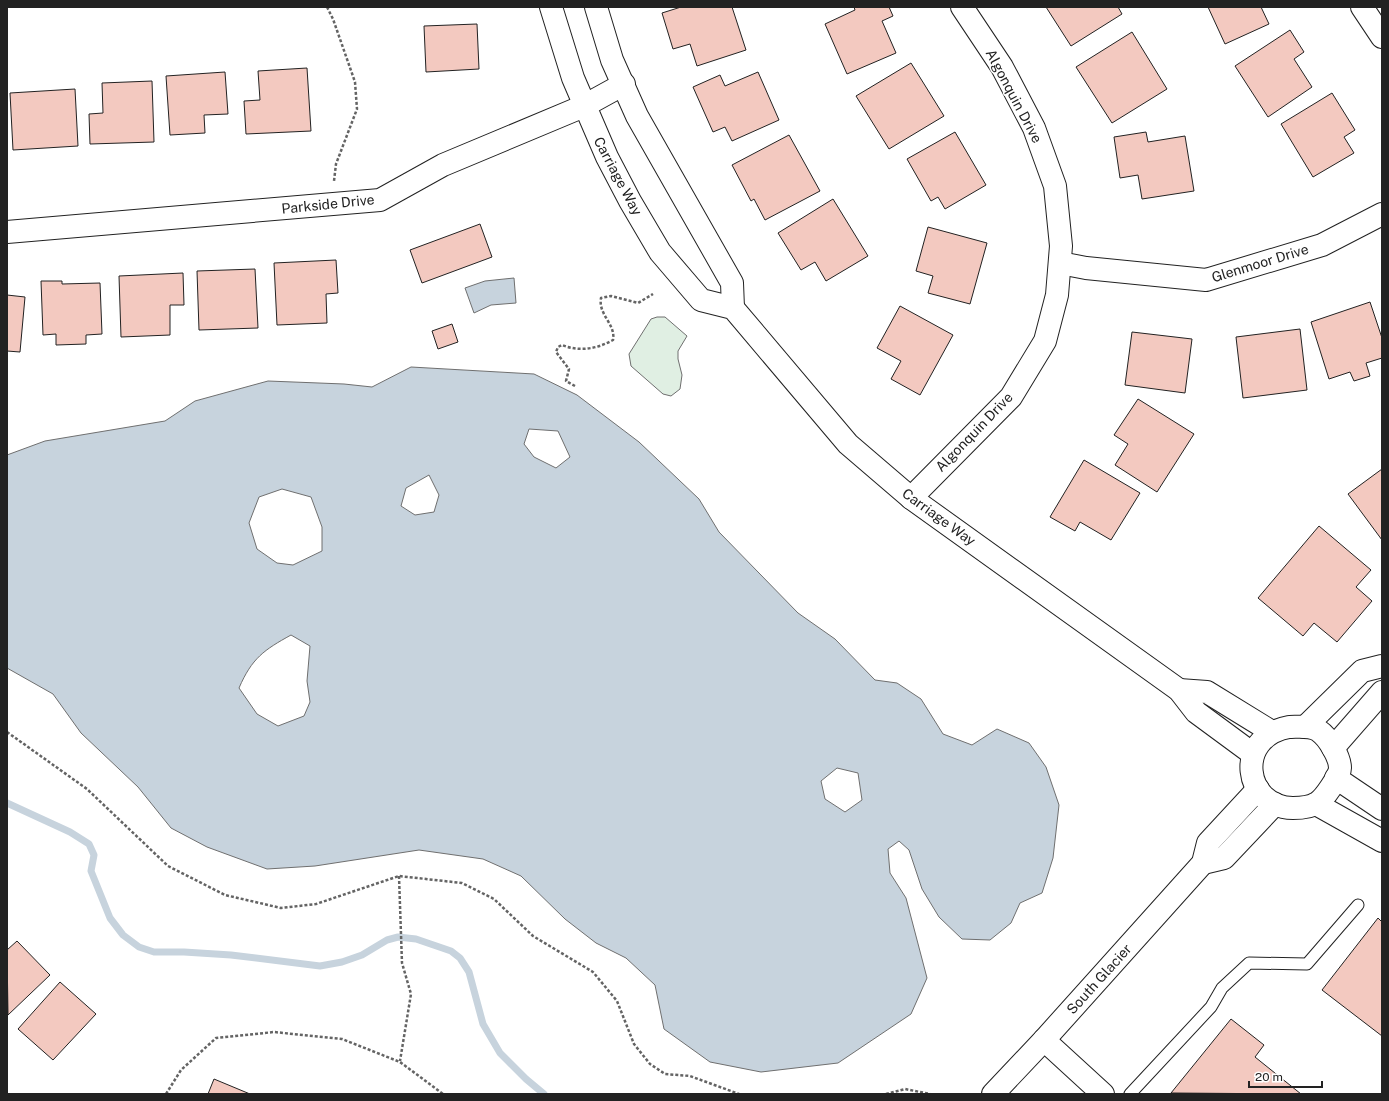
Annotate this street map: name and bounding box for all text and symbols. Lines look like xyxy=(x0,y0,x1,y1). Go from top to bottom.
street label: Algonquin Drive xyxy=(983,46,1045,146)
street label: Carriage Way xyxy=(591,134,646,218)
street label: Parkside Drive xyxy=(281,191,375,217)
street label: Glenmoor Drive xyxy=(1210,241,1310,285)
street label: Algonquin Drive xyxy=(932,389,1016,475)
street label: Carriage Way xyxy=(899,485,979,549)
street label: South Glacier xyxy=(1063,941,1135,1017)
scale bar xyxy=(1249,1063,1322,1089)
text: 20 m xyxy=(1255,1070,1283,1084)

